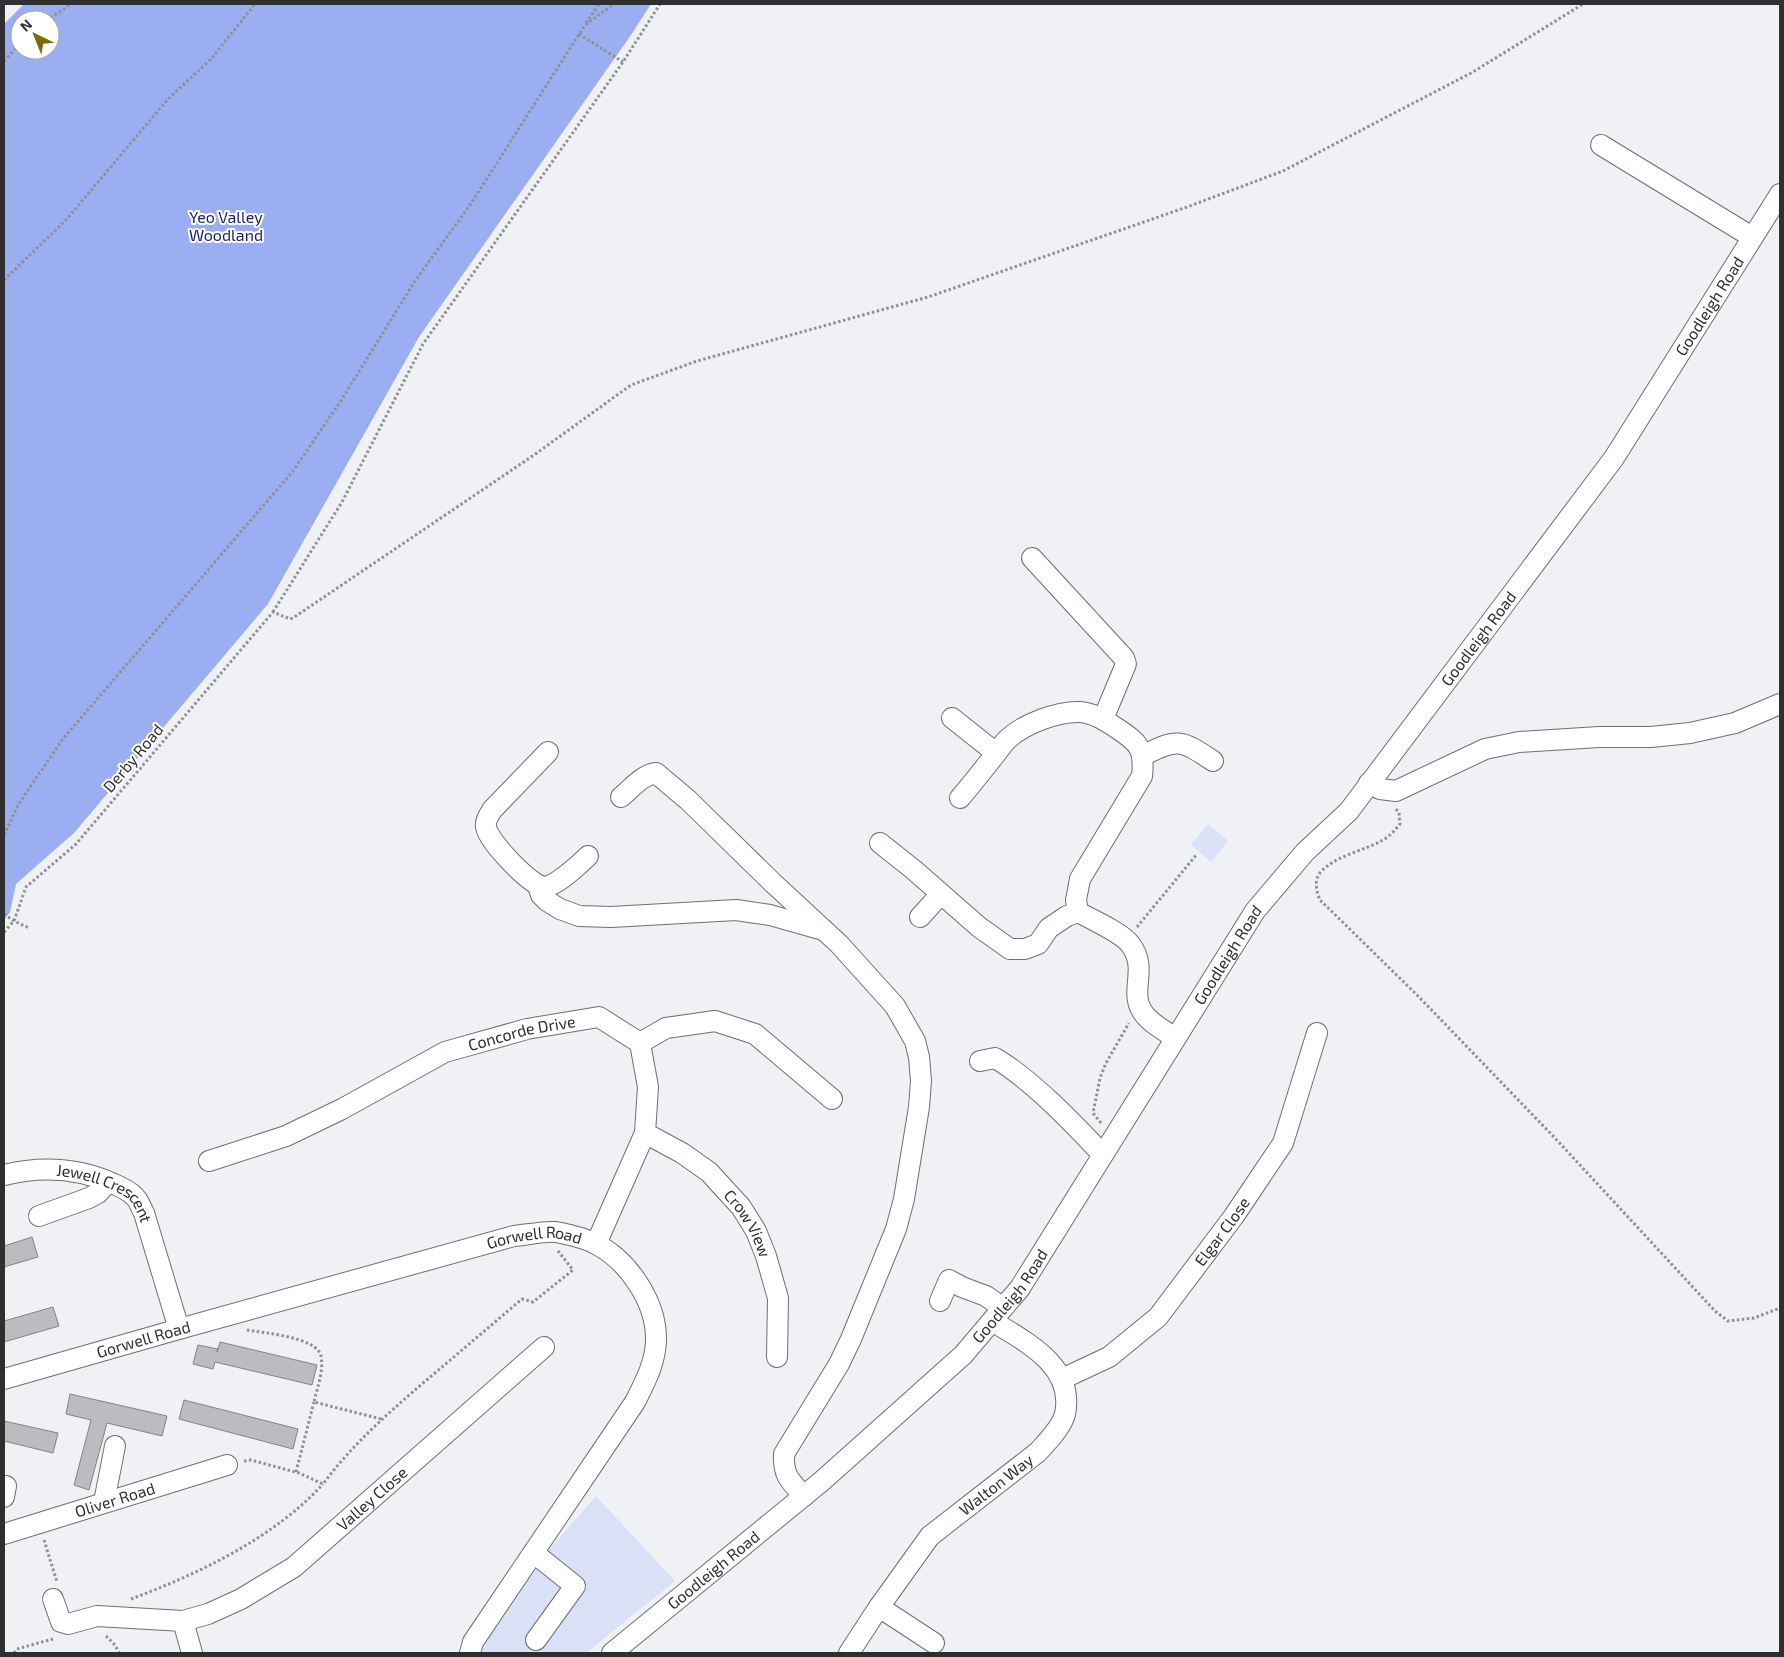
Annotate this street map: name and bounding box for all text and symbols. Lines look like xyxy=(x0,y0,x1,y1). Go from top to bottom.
north arrow xyxy=(10,10,60,60)
text: N xyxy=(16,15,35,35)
park label: Yeo Valley Woodland xyxy=(189,207,263,244)
street label: Goodleigh Road xyxy=(1671,253,1747,359)
street label: Goodleigh Road xyxy=(1436,587,1520,689)
street label: Derby Road xyxy=(99,720,167,796)
street label: Goodleigh Road xyxy=(1189,901,1265,1008)
street label: Concorde Drive xyxy=(466,1011,577,1054)
street label: Jewell Crescent xyxy=(56,1160,156,1225)
street label: Crow View xyxy=(721,1185,775,1260)
street label: Elgar Close xyxy=(1190,1193,1253,1269)
street label: Gorwell Road xyxy=(484,1222,584,1252)
street label: Goodleigh Road xyxy=(968,1245,1051,1347)
street label: Gorwell Road xyxy=(94,1316,192,1361)
street label: Walton Way xyxy=(955,1449,1037,1519)
street label: Valley Close xyxy=(332,1462,411,1534)
street label: Oliver Road xyxy=(72,1478,157,1521)
street label: Goodleigh Road xyxy=(663,1526,763,1613)

